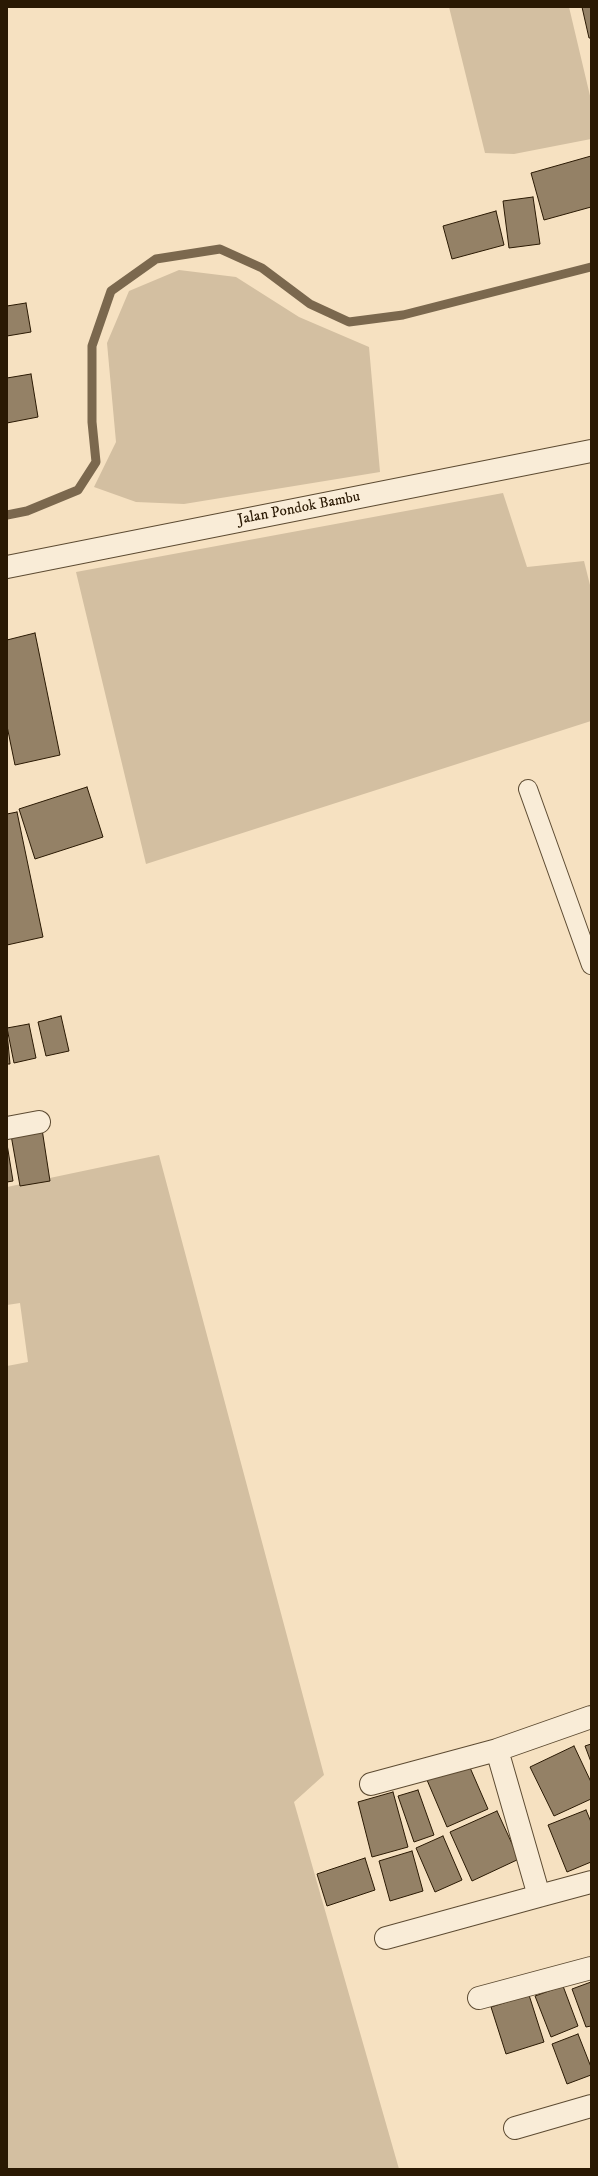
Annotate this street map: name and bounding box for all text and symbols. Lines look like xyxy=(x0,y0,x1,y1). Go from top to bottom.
street label: Jalan Pondok Bambu xyxy=(236,488,362,530)

